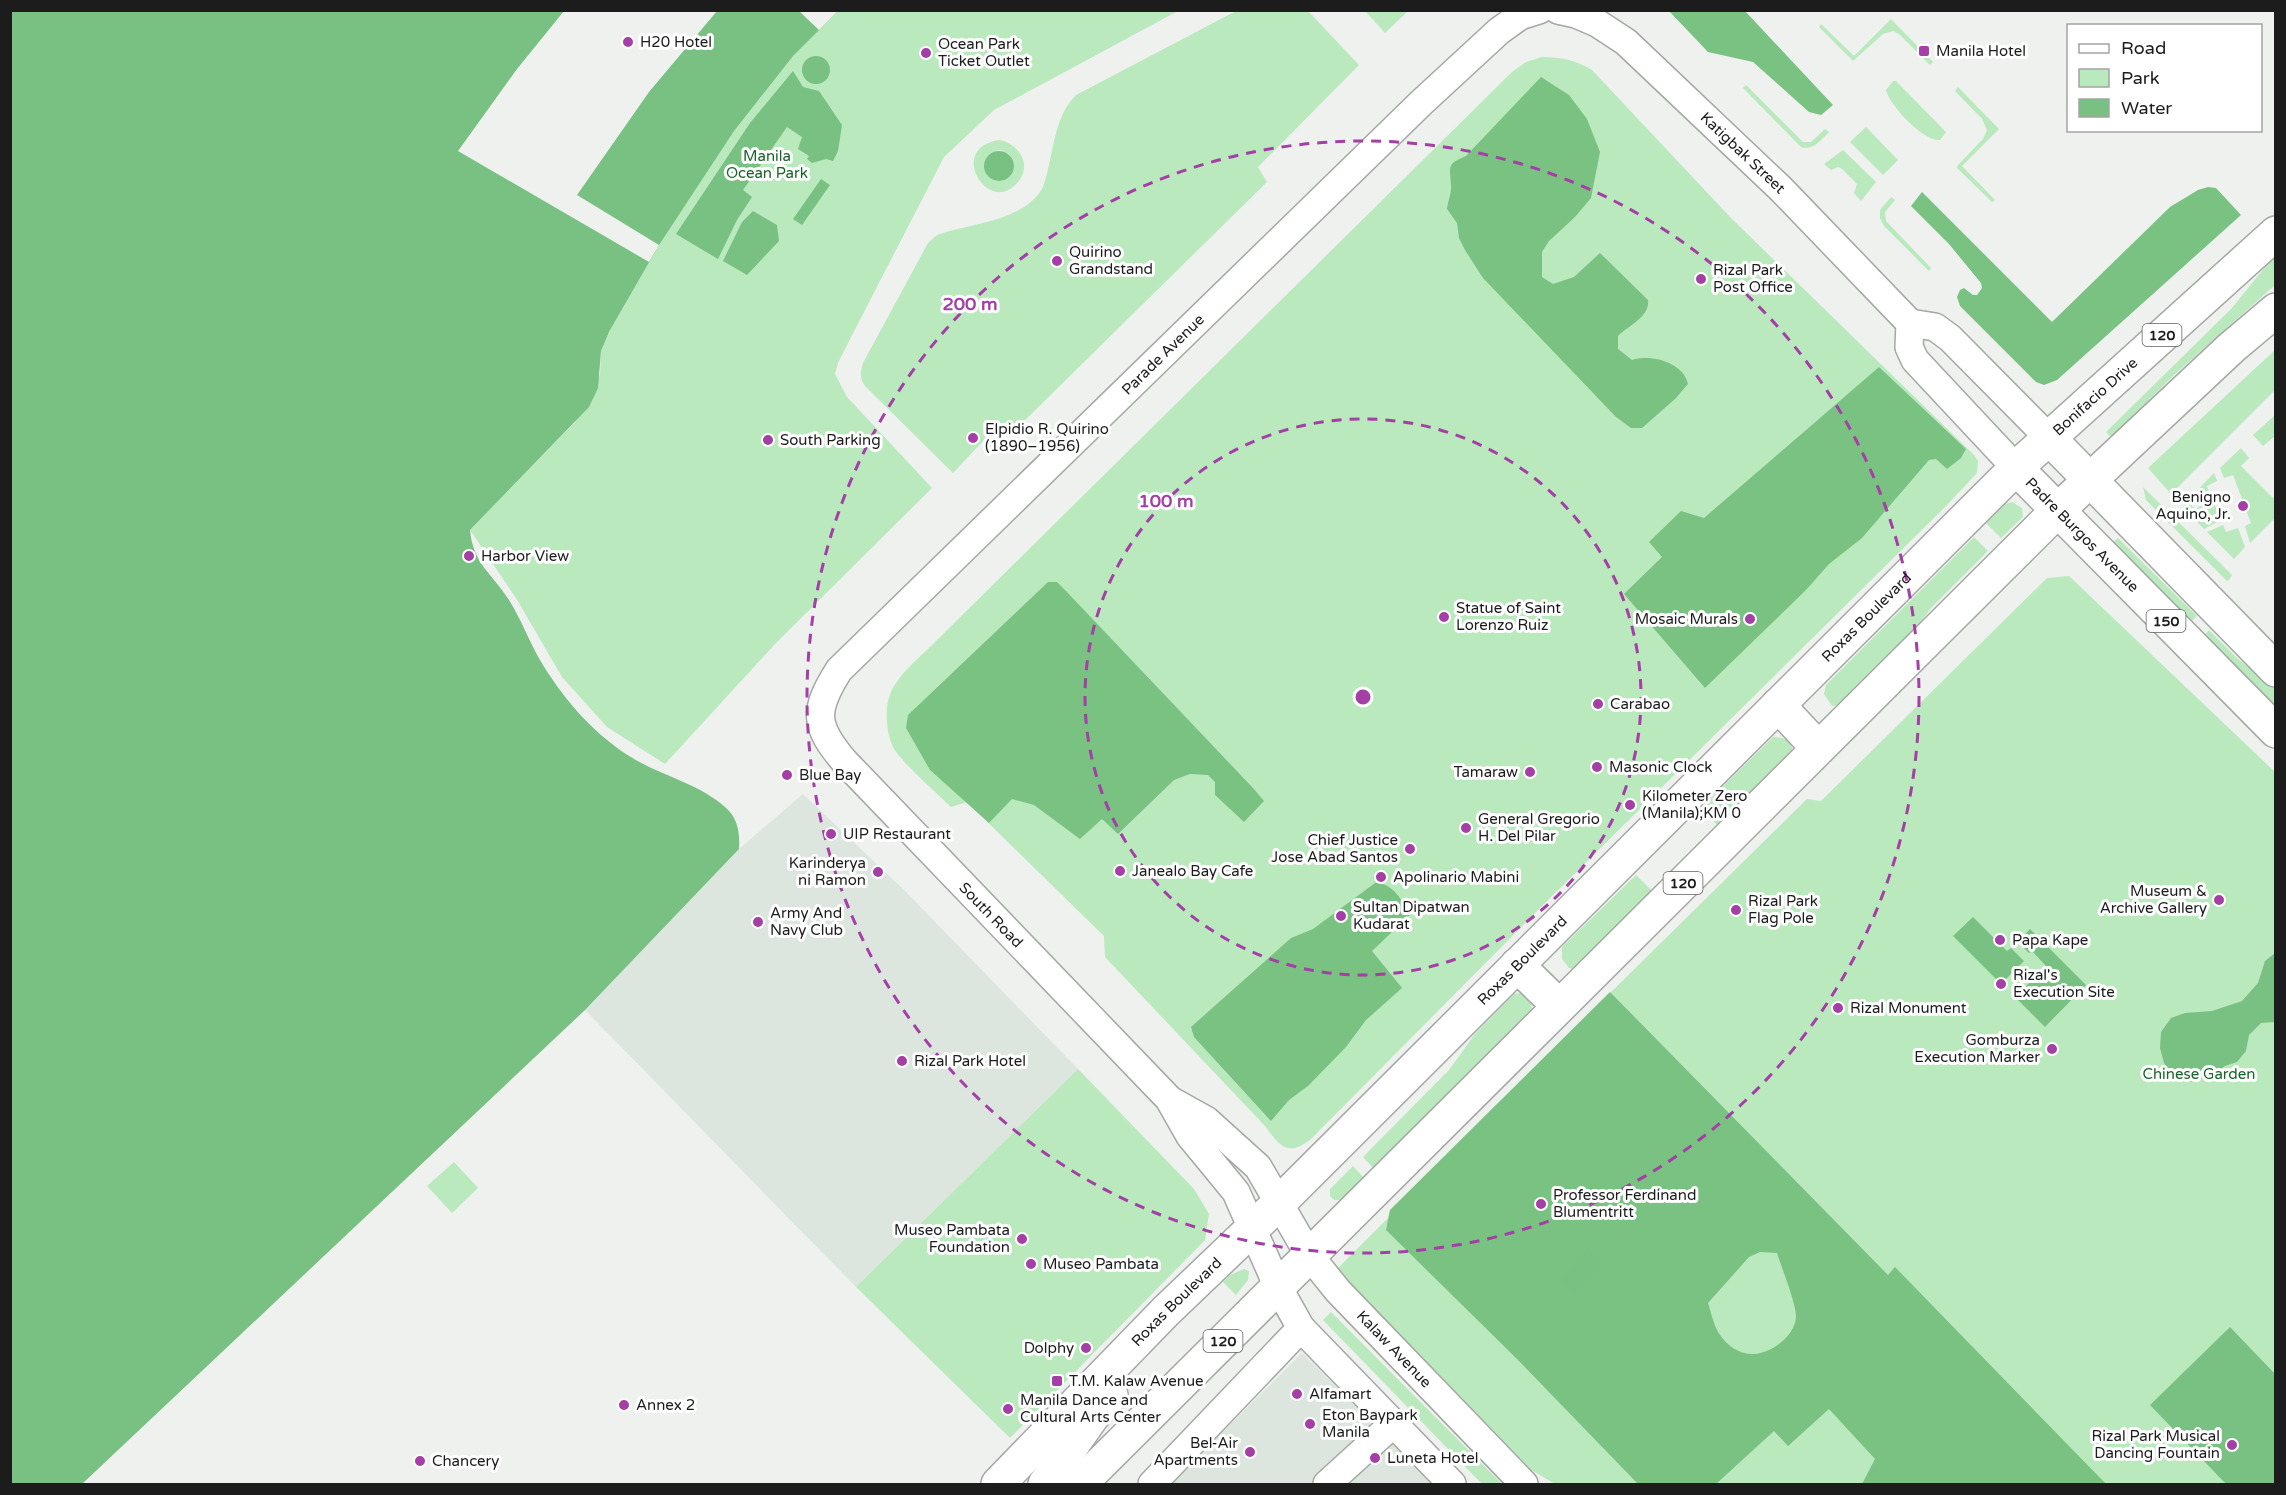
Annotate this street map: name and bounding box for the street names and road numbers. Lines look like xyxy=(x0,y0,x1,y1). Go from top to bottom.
street label: Katigbak Street xyxy=(1697,108,1789,197)
street label: Parade Avenue xyxy=(1118,310,1208,399)
road number: 120 xyxy=(2142,324,2182,346)
street label: Bonifacio Drive xyxy=(2049,354,2141,439)
street label: Padre Burgos Avenue xyxy=(2022,474,2143,596)
street label: Roxas Boulevard xyxy=(1818,569,1915,666)
road number: 150 xyxy=(2146,610,2186,632)
road number: 120 xyxy=(1664,872,1702,894)
street label: South Road xyxy=(955,879,1027,951)
street label: Roxas Boulevard xyxy=(1474,912,1571,1009)
street label: Roxas Boulevard xyxy=(1128,1254,1225,1350)
street label: Kalaw Avenue xyxy=(1353,1307,1435,1391)
road number: 120 xyxy=(1204,1330,1242,1352)

